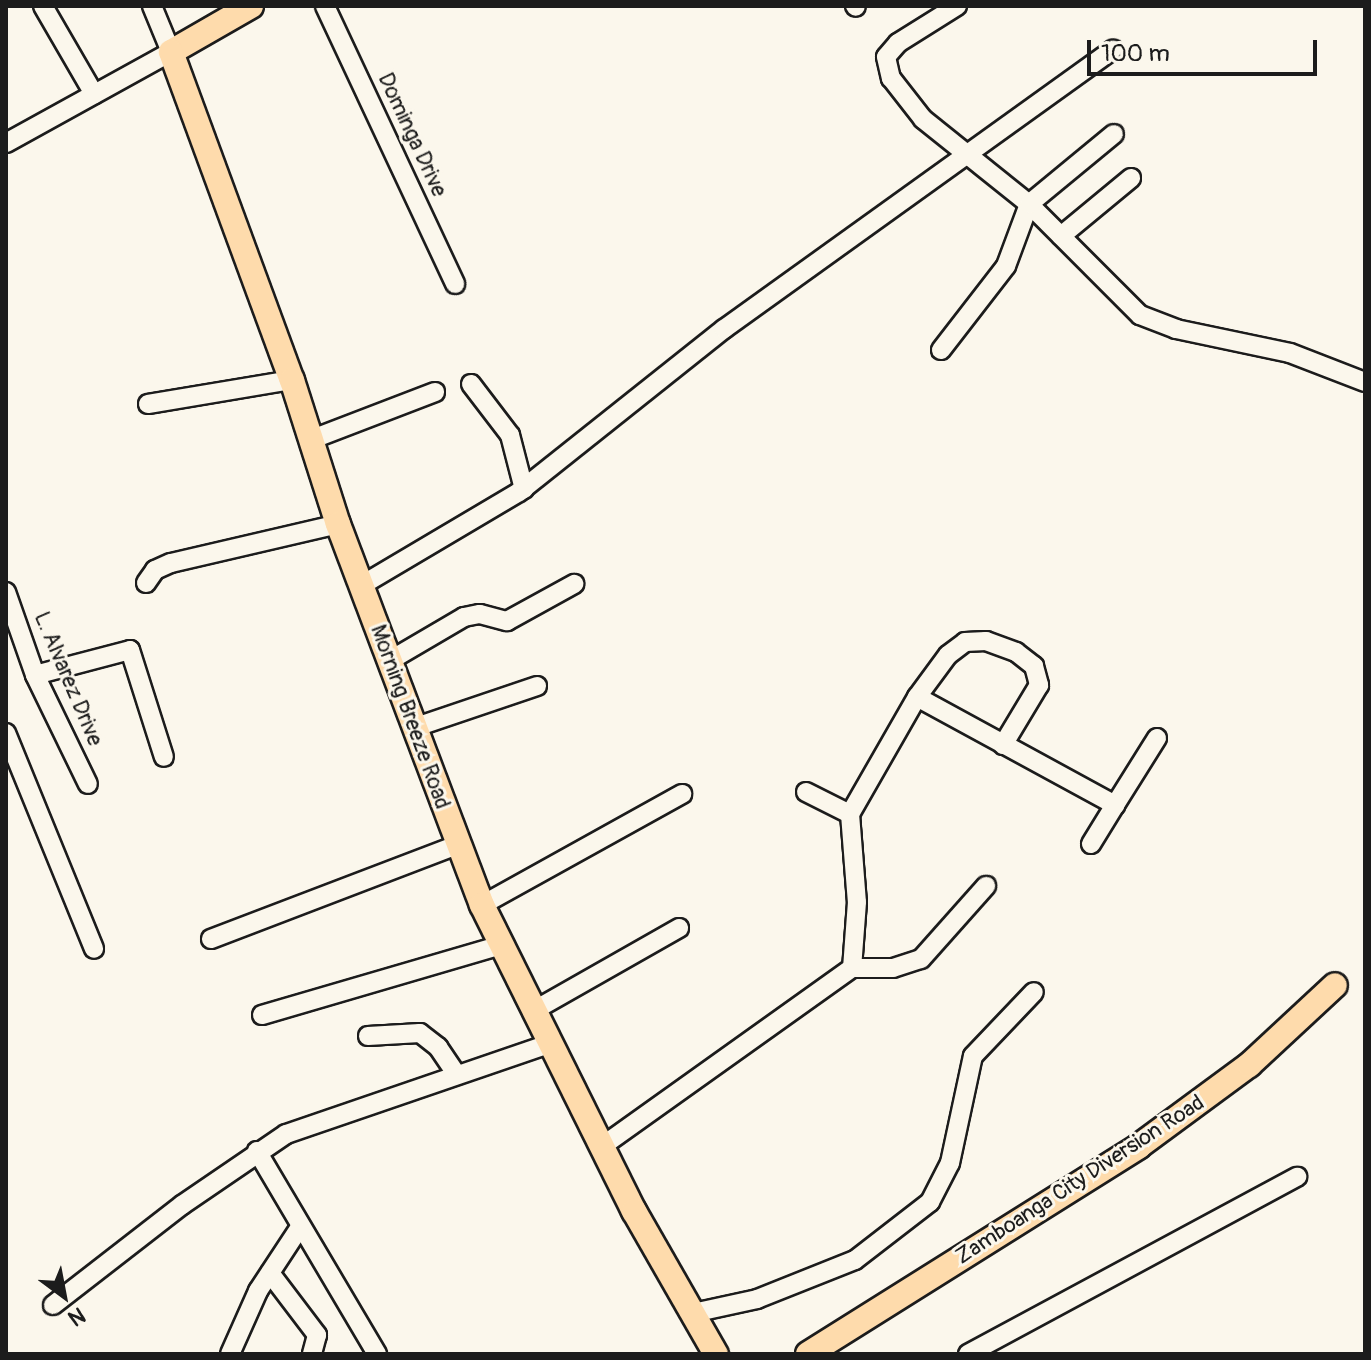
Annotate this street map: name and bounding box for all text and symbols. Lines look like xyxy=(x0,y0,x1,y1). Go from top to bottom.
scale bar xyxy=(1091,24,1321,74)
text: 100 m xyxy=(1101,39,1170,68)
street label: Dominga Drive xyxy=(372,69,452,201)
street label: L. Alvarez Drive xyxy=(28,608,108,750)
street label: Morning Breeze Road xyxy=(364,621,456,813)
street label: Zamboanga City Diversion Road xyxy=(951,1090,1209,1270)
north arrow xyxy=(24,1256,104,1336)
text: N xyxy=(63,1301,90,1332)

